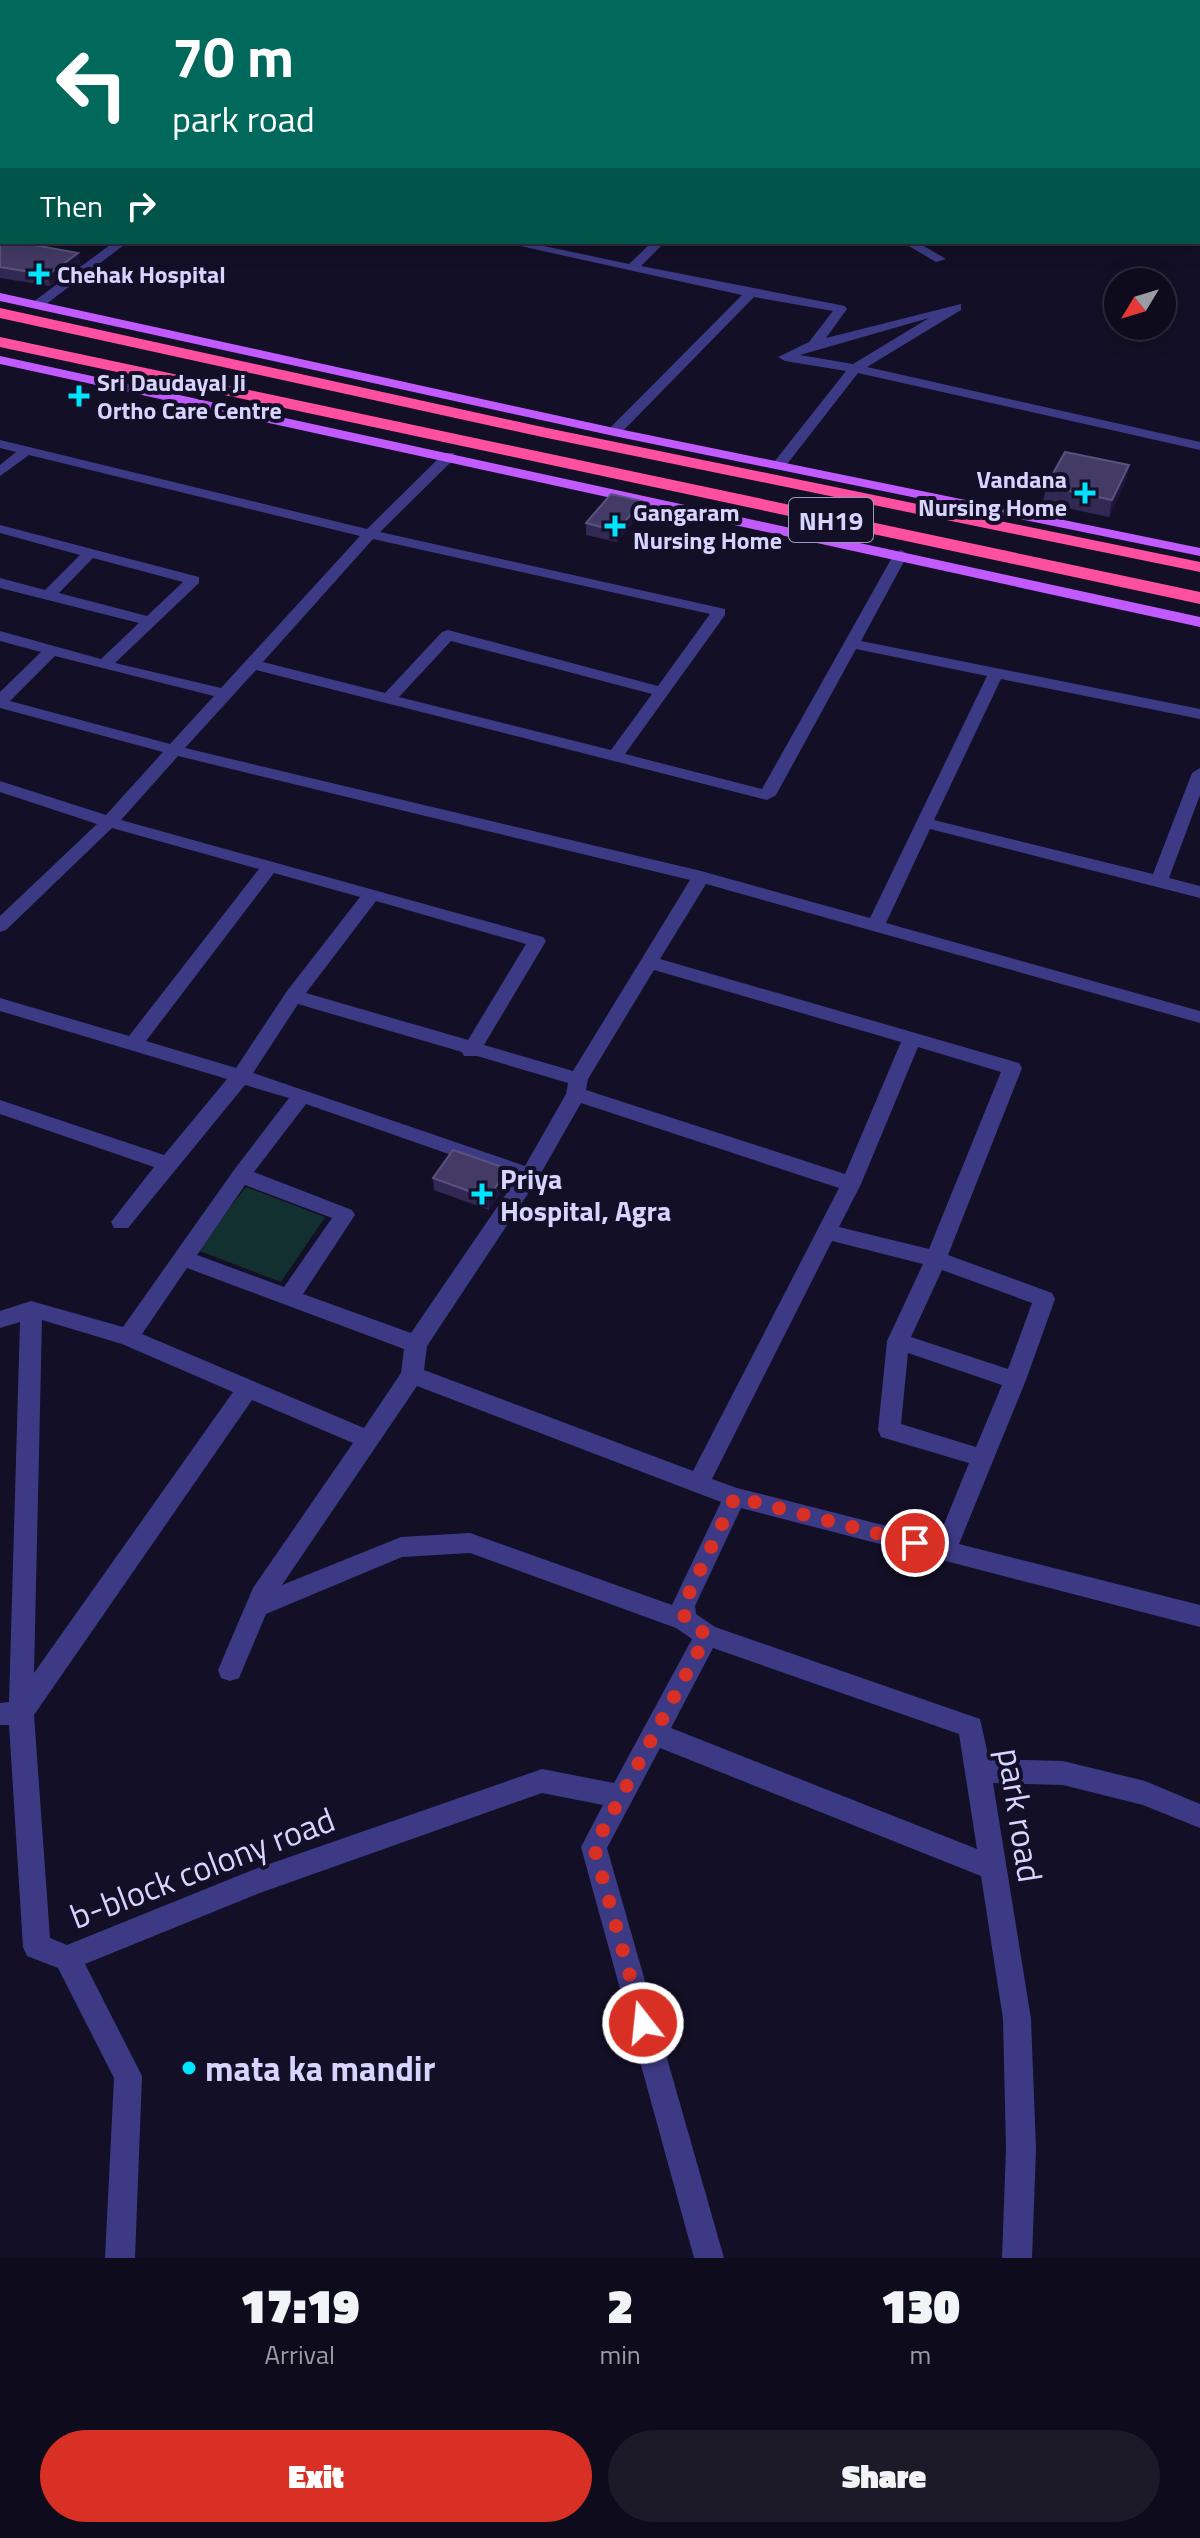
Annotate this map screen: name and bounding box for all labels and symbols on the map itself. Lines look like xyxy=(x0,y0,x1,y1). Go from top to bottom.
place label: Chehak Hospital xyxy=(57,256,226,292)
marker: Chehak Hospital xyxy=(28,263,50,285)
north arrow xyxy=(1104,268,1176,340)
place label: Sri Daudayal Ji Ortho Care Centre xyxy=(97,364,282,428)
marker: Sri Daudayal Ji Ortho Care Centre xyxy=(68,385,90,407)
place label: Vandana Nursing Home xyxy=(918,461,1067,525)
marker: Vandana Nursing Home xyxy=(1074,482,1096,504)
place label: Gangaram Nursing Home xyxy=(633,494,782,558)
road number: NH19 xyxy=(789,498,873,542)
marker: Gangaram Nursing Home xyxy=(604,515,626,537)
place label: Priya Hospital, Agra xyxy=(500,1157,671,1232)
marker: Priya Hospital, Agra xyxy=(471,1183,493,1205)
pin xyxy=(881,1509,949,1577)
street label: park road xyxy=(985,1744,1057,1886)
street label: b-block colony road xyxy=(62,1793,342,1941)
position arrow xyxy=(601,1981,685,2065)
place label: mata ka mandir xyxy=(205,2042,436,2094)
marker: mata ka mandir xyxy=(180,2059,198,2077)

